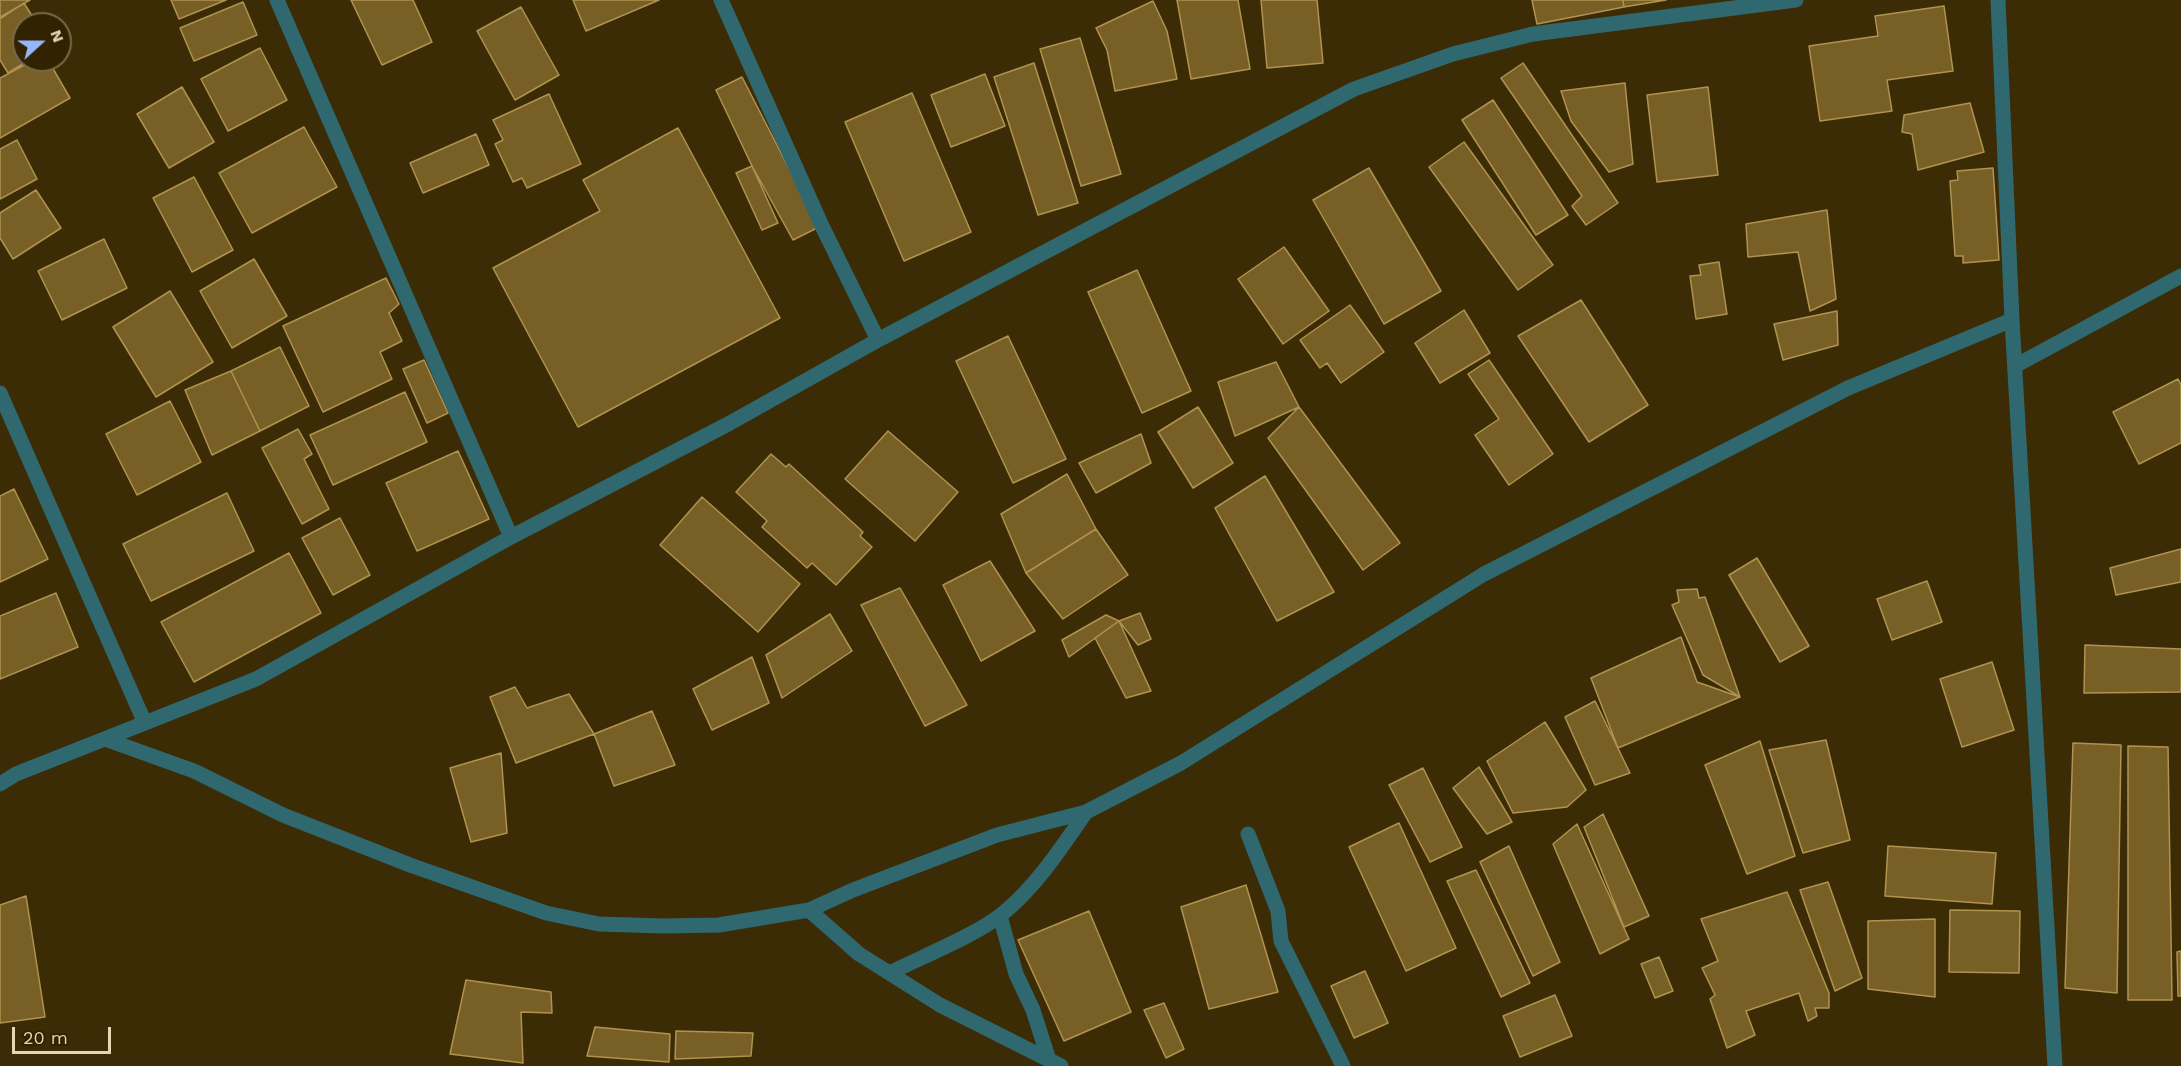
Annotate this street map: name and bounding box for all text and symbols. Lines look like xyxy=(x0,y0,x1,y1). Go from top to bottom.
north arrow xyxy=(12,12,72,72)
text: N xyxy=(46,27,68,45)
scale bar xyxy=(15,1015,114,1053)
text: 20 m xyxy=(23,1027,68,1048)

